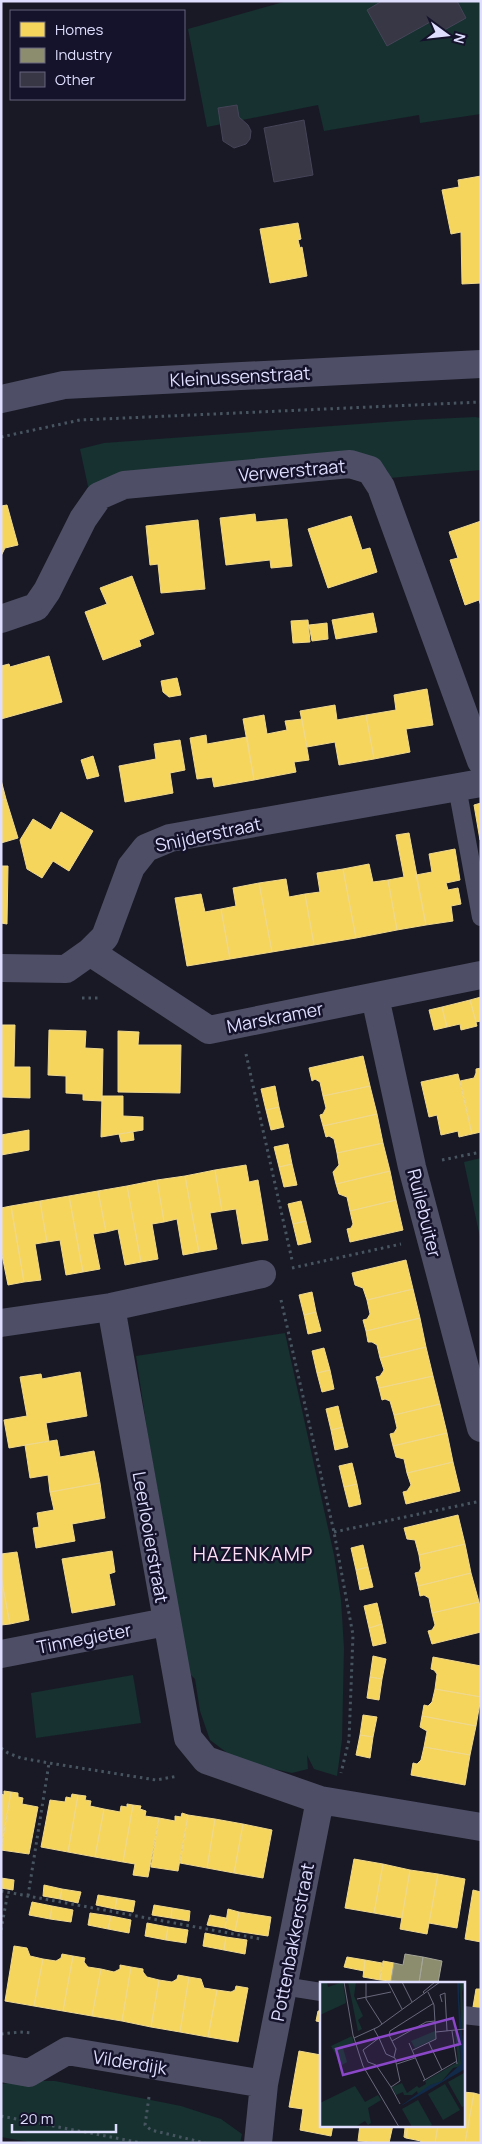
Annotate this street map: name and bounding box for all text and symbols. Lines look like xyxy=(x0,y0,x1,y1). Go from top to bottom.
legend xyxy=(10,10,185,100)
north arrow xyxy=(422,10,472,60)
text: Homes xyxy=(55,19,104,40)
text: N xyxy=(450,31,471,46)
text: Industry xyxy=(55,44,112,65)
text: Other xyxy=(55,69,96,90)
street label: Kleinussenstraat xyxy=(169,360,311,392)
street label: Verwerstraat xyxy=(238,453,346,487)
street label: Snijderstraat xyxy=(153,811,263,857)
street label: Marskramer xyxy=(225,996,326,1038)
street label: Ruilebuiter xyxy=(402,1166,448,1260)
street label: Leerlooierstraat xyxy=(128,1469,174,1605)
district label: HAZENKAMP xyxy=(193,1541,313,1567)
street label: Tinnegieter xyxy=(35,1617,134,1659)
street label: Pottenbakkerstraat xyxy=(265,1861,319,2023)
inset map xyxy=(320,1982,464,2126)
street label: Vilderdijk xyxy=(91,2044,170,2080)
scale bar xyxy=(12,2102,116,2134)
text: 20 m xyxy=(20,2108,53,2129)

